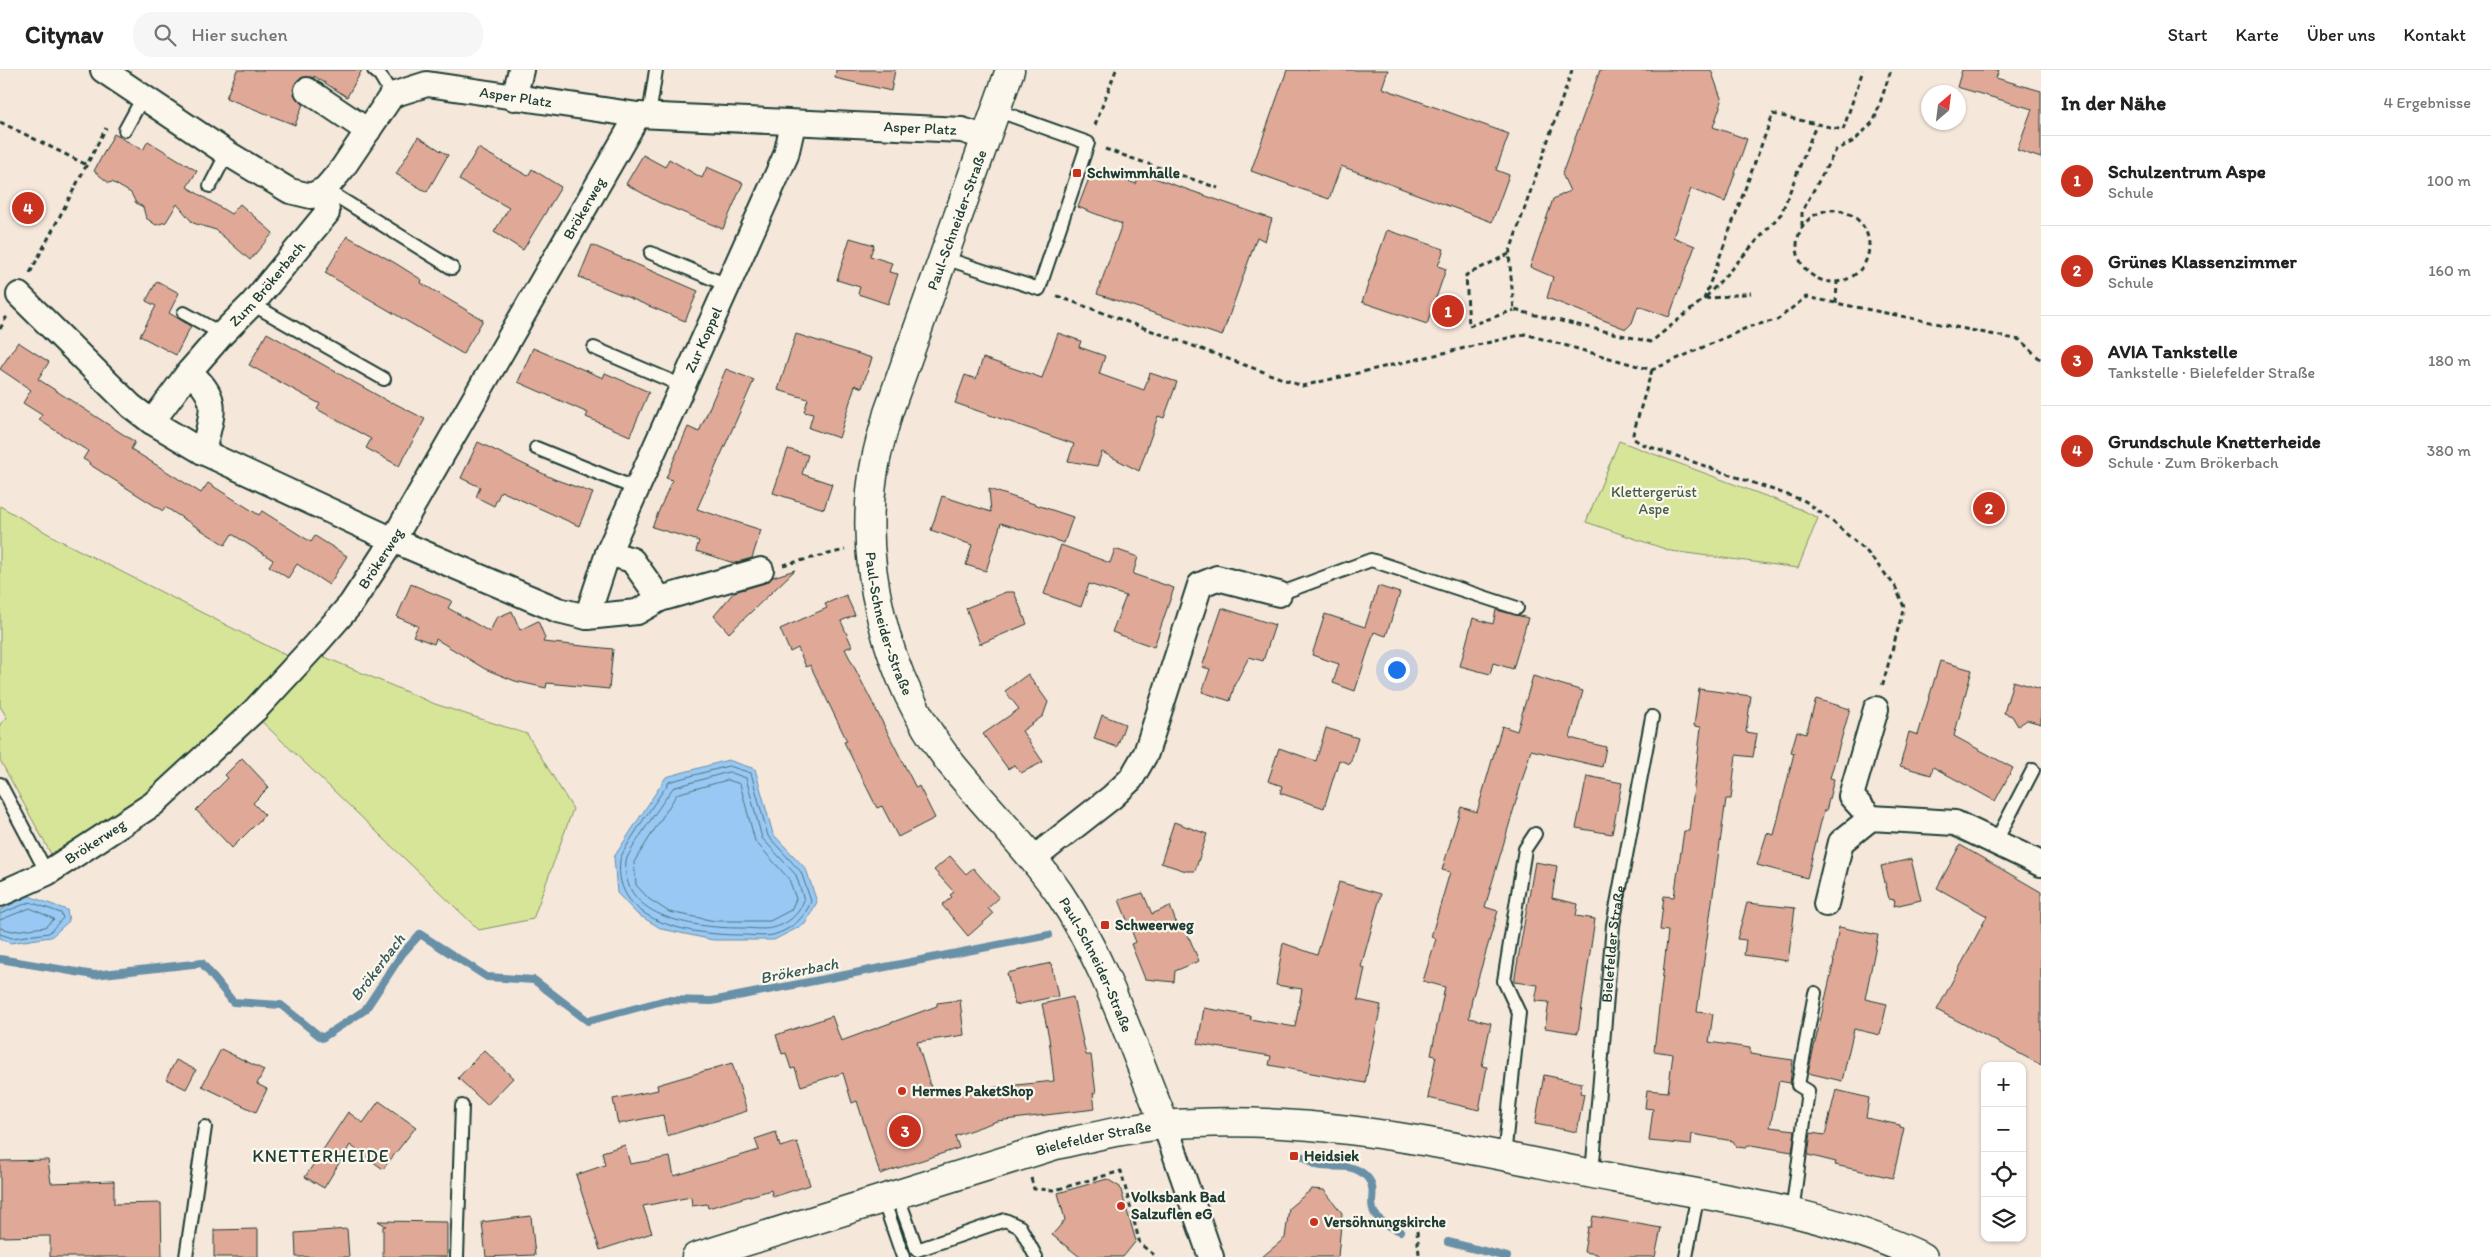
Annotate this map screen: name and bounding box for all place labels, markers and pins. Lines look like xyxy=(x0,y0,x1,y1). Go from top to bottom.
place label: Schwimmhalle xyxy=(1087,164,1180,182)
marker: Schwimmhalle xyxy=(1071,167,1083,179)
pin: 4 xyxy=(12,189,44,227)
pin: 1 xyxy=(1432,292,1464,330)
pin: 2 xyxy=(1973,489,2005,527)
place label: Schweerweg xyxy=(1115,916,1194,935)
marker: Schweerweg xyxy=(1099,919,1111,931)
place label: Hermes PaketShop xyxy=(912,1082,1034,1101)
marker: Hermes PaketShop xyxy=(896,1085,908,1097)
pin: 3 xyxy=(889,1112,921,1150)
place label: Heidsiek xyxy=(1304,1147,1359,1165)
marker: Heidsiek xyxy=(1288,1150,1300,1162)
place label: Volksbank Bad Salzuflen eG xyxy=(1131,1188,1226,1223)
marker: Volksbank Bad Salzuflen eG xyxy=(1115,1200,1127,1212)
place label: Versöhnungskirche xyxy=(1324,1213,1446,1232)
marker: Versöhnungskirche xyxy=(1308,1216,1320,1228)

